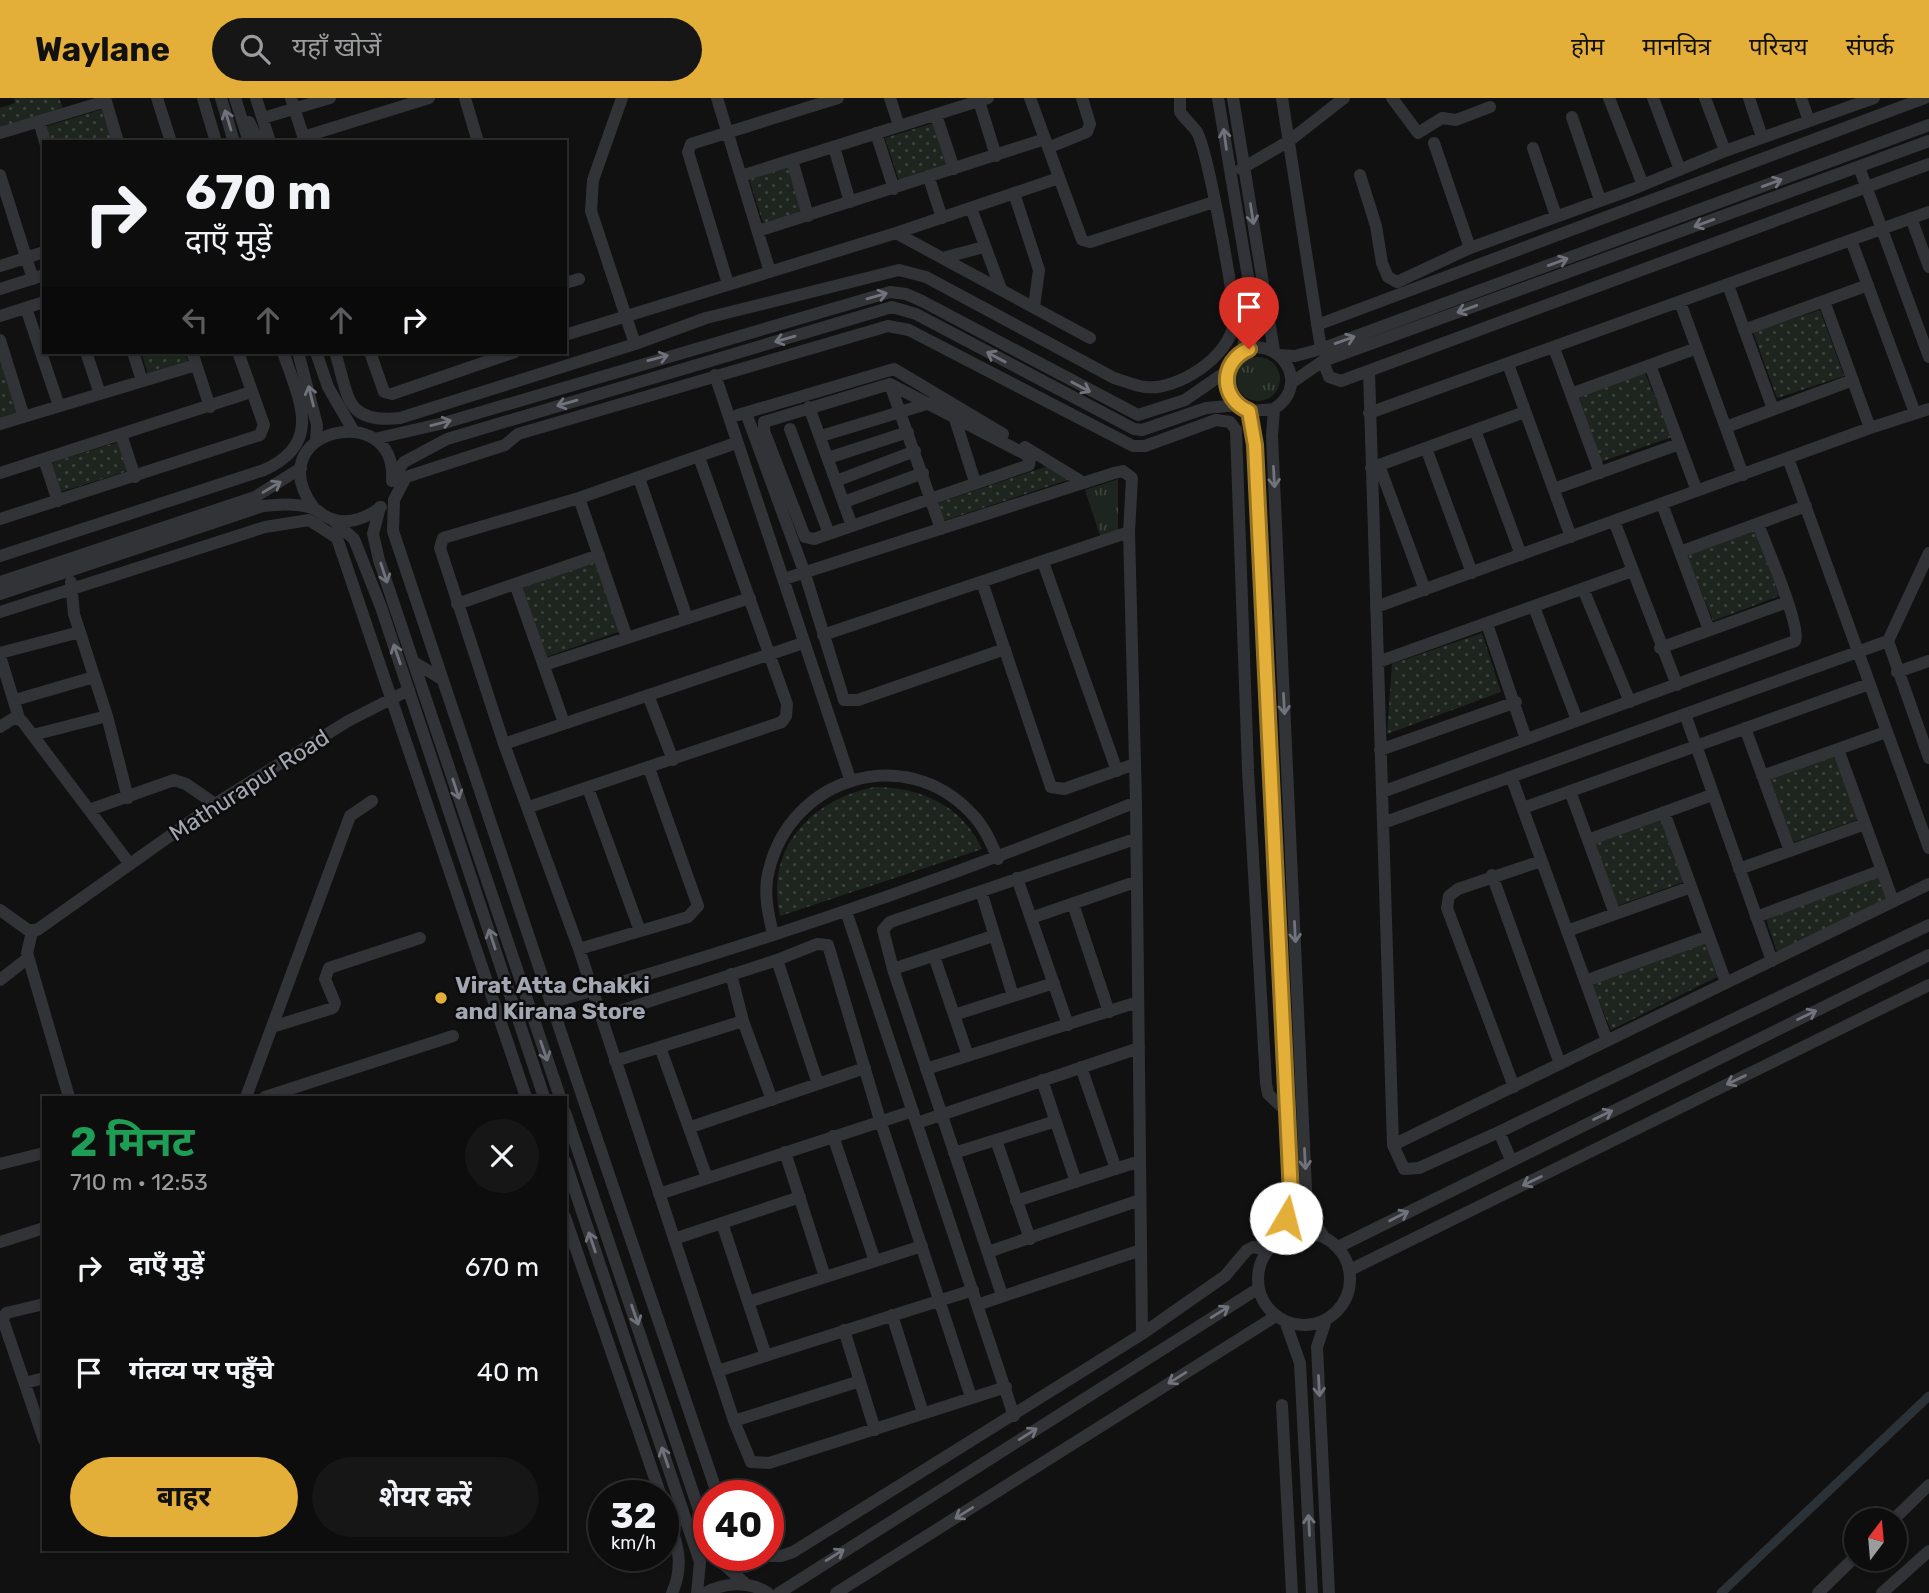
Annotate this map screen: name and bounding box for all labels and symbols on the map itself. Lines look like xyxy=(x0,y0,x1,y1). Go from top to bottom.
one-way arrow xyxy=(220,109,233,131)
one-way arrow xyxy=(1218,128,1231,151)
one-way arrow xyxy=(1760,176,1782,188)
one-way arrow xyxy=(1246,202,1259,225)
one-way arrow xyxy=(1693,218,1715,230)
one-way arrow xyxy=(1547,254,1569,267)
pin xyxy=(1219,277,1279,349)
one-way arrow xyxy=(866,289,888,302)
one-way arrow xyxy=(1456,304,1478,316)
one-way arrow xyxy=(1334,333,1356,346)
one-way arrow xyxy=(774,334,796,347)
one-way arrow xyxy=(986,350,1007,363)
one-way arrow xyxy=(647,351,669,364)
one-way arrow xyxy=(1070,381,1091,394)
one-way arrow xyxy=(304,385,317,408)
one-way arrow xyxy=(556,398,578,411)
one-way arrow xyxy=(429,416,451,429)
one-way arrow xyxy=(1268,465,1281,488)
one-way arrow xyxy=(262,480,282,494)
one-way arrow xyxy=(378,562,391,584)
one-way arrow xyxy=(390,643,402,665)
one-way arrow xyxy=(1278,692,1291,715)
street label: Mathurapur Road xyxy=(164,723,334,847)
one-way arrow xyxy=(451,777,463,799)
one-way arrow xyxy=(1288,920,1301,943)
one-way arrow xyxy=(485,929,497,951)
place label: Virat Atta Chakki and Kirana Store xyxy=(455,971,650,1025)
marker: Virat Atta Chakki and Kirana Store xyxy=(433,990,449,1006)
one-way arrow xyxy=(1796,1008,1817,1022)
one-way arrow xyxy=(539,1039,551,1061)
one-way arrow xyxy=(1726,1074,1747,1087)
one-way arrow xyxy=(1592,1108,1613,1122)
one-way arrow xyxy=(1298,1147,1311,1170)
one-way arrow xyxy=(1522,1174,1543,1188)
position arrow xyxy=(1249,1181,1323,1255)
one-way arrow xyxy=(1388,1209,1409,1223)
one-way arrow xyxy=(585,1231,597,1253)
one-way arrow xyxy=(630,1304,642,1326)
one-way arrow xyxy=(1210,1305,1230,1319)
one-way arrow xyxy=(1168,1372,1188,1386)
one-way arrow xyxy=(1313,1375,1326,1398)
one-way arrow xyxy=(1018,1426,1037,1441)
one-way arrow xyxy=(658,1447,670,1469)
speed limit sign: 40 xyxy=(693,1480,784,1571)
one-way arrow xyxy=(954,1506,974,1520)
north arrow xyxy=(1844,1508,1908,1572)
one-way arrow xyxy=(1302,1514,1315,1537)
one-way arrow xyxy=(825,1547,845,1561)

